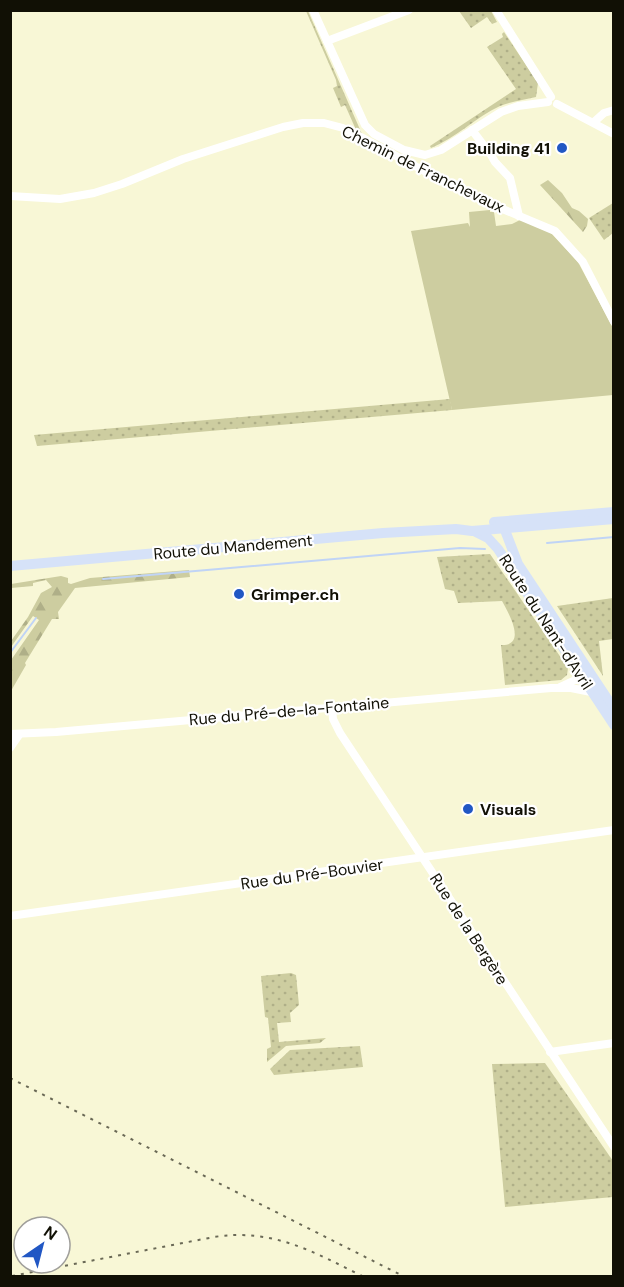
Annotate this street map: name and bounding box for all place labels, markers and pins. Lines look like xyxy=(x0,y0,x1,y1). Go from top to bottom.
place label: Building 41 xyxy=(467,138,550,159)
marker: Building 41 xyxy=(555,141,569,155)
place label: Grimper.ch xyxy=(251,584,339,605)
marker: Grimper.ch xyxy=(232,587,246,601)
place label: Visuals xyxy=(480,799,536,820)
marker: Visuals xyxy=(461,802,475,816)

